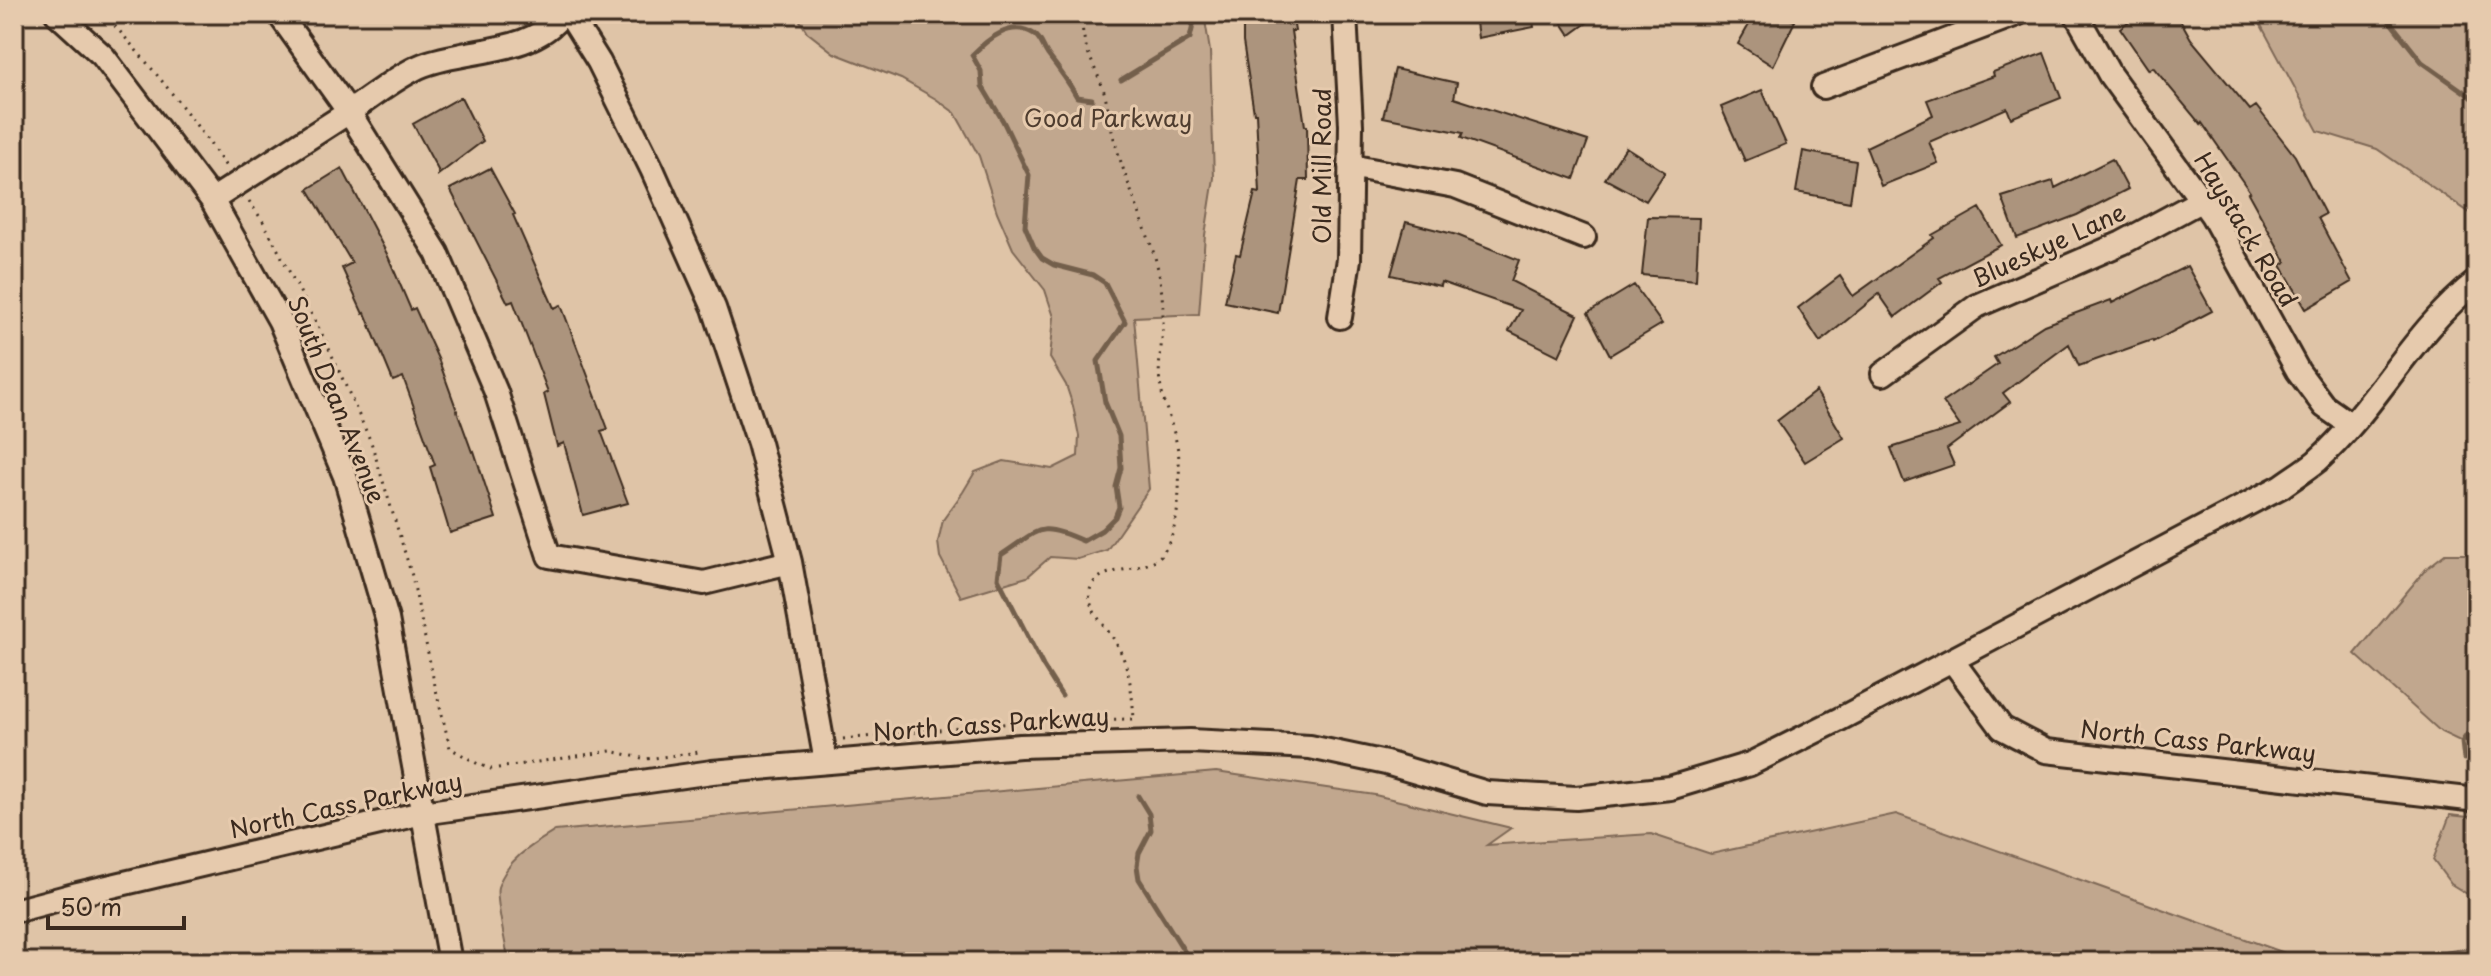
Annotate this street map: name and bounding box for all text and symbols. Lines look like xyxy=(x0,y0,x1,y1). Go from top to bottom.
street label: Old Mill Road xyxy=(1303,88,1339,244)
park label: Good Parkway xyxy=(1024,99,1192,135)
street label: Haystack Road xyxy=(2186,144,2307,313)
street label: Blueskye Lane xyxy=(1965,193,2131,296)
street label: South Dean Avenue xyxy=(280,290,396,508)
street label: North Cass Parkway xyxy=(872,697,1110,749)
street label: North Cass Parkway xyxy=(2079,710,2318,770)
street label: North Cass Parkway xyxy=(226,762,465,846)
scale bar xyxy=(48,880,184,930)
text: 50 m xyxy=(60,888,122,924)

